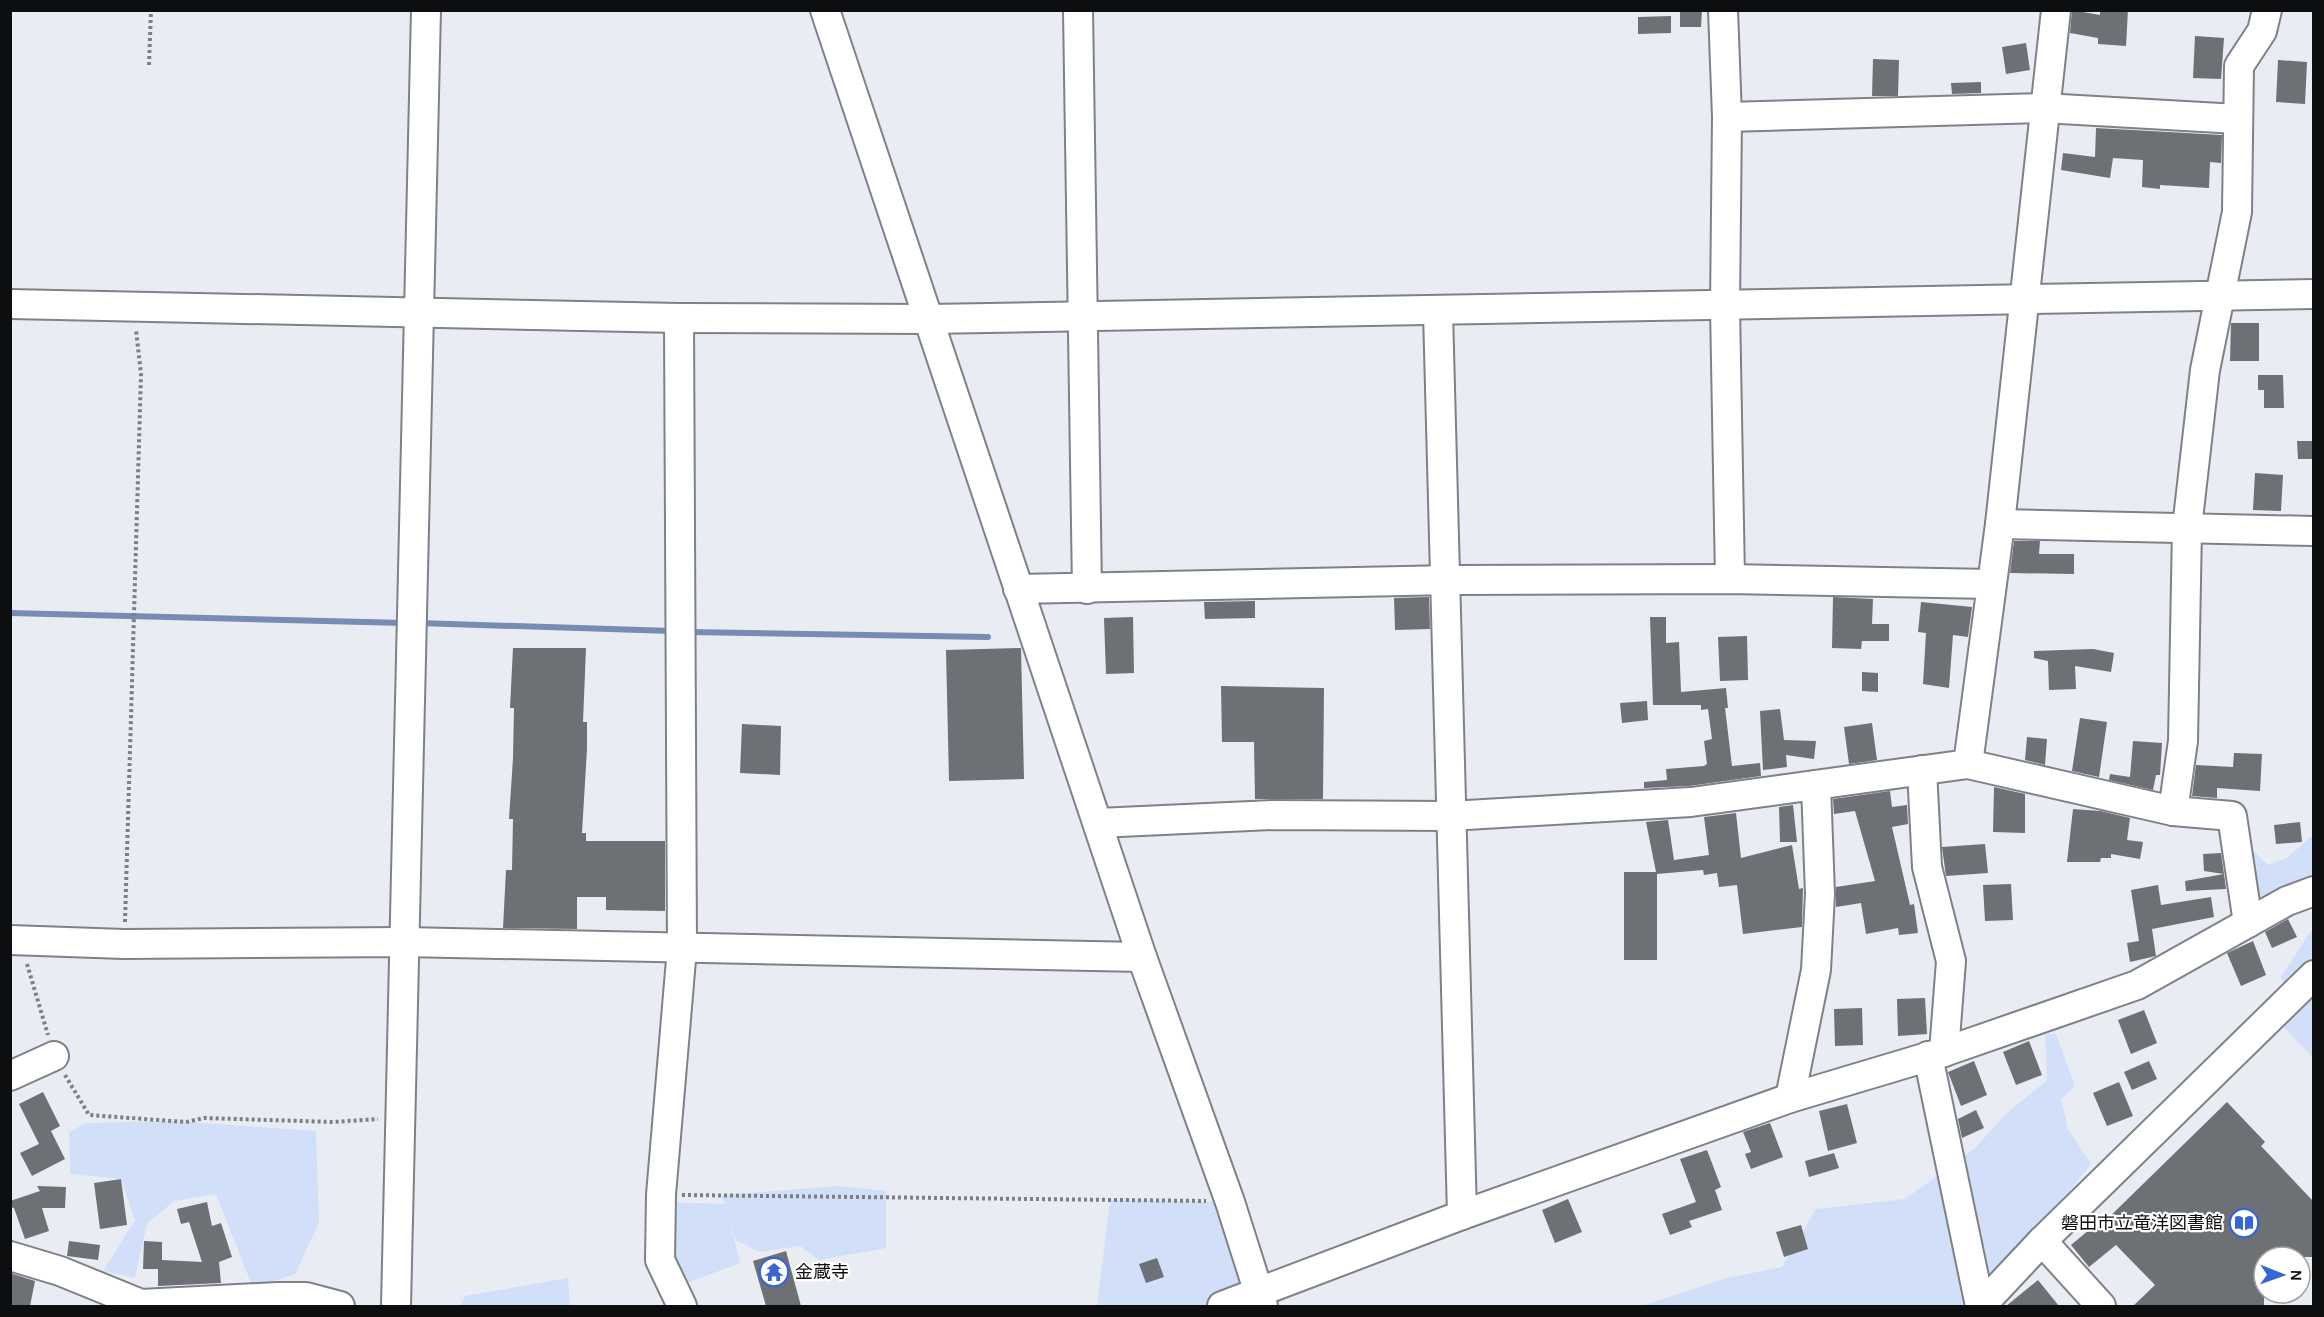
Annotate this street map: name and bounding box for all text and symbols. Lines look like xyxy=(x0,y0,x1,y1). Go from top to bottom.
library icon: 磐田市立竜洋図書館 xyxy=(2228,1207,2260,1239)
place label: 磐田市立竜洋図書館 xyxy=(2061,1212,2223,1234)
north arrow xyxy=(2252,1245,2312,1305)
temple icon: 金蔵寺 xyxy=(758,1256,790,1288)
place label: 金蔵寺 xyxy=(795,1261,849,1283)
text: N xyxy=(2287,1269,2306,1281)

